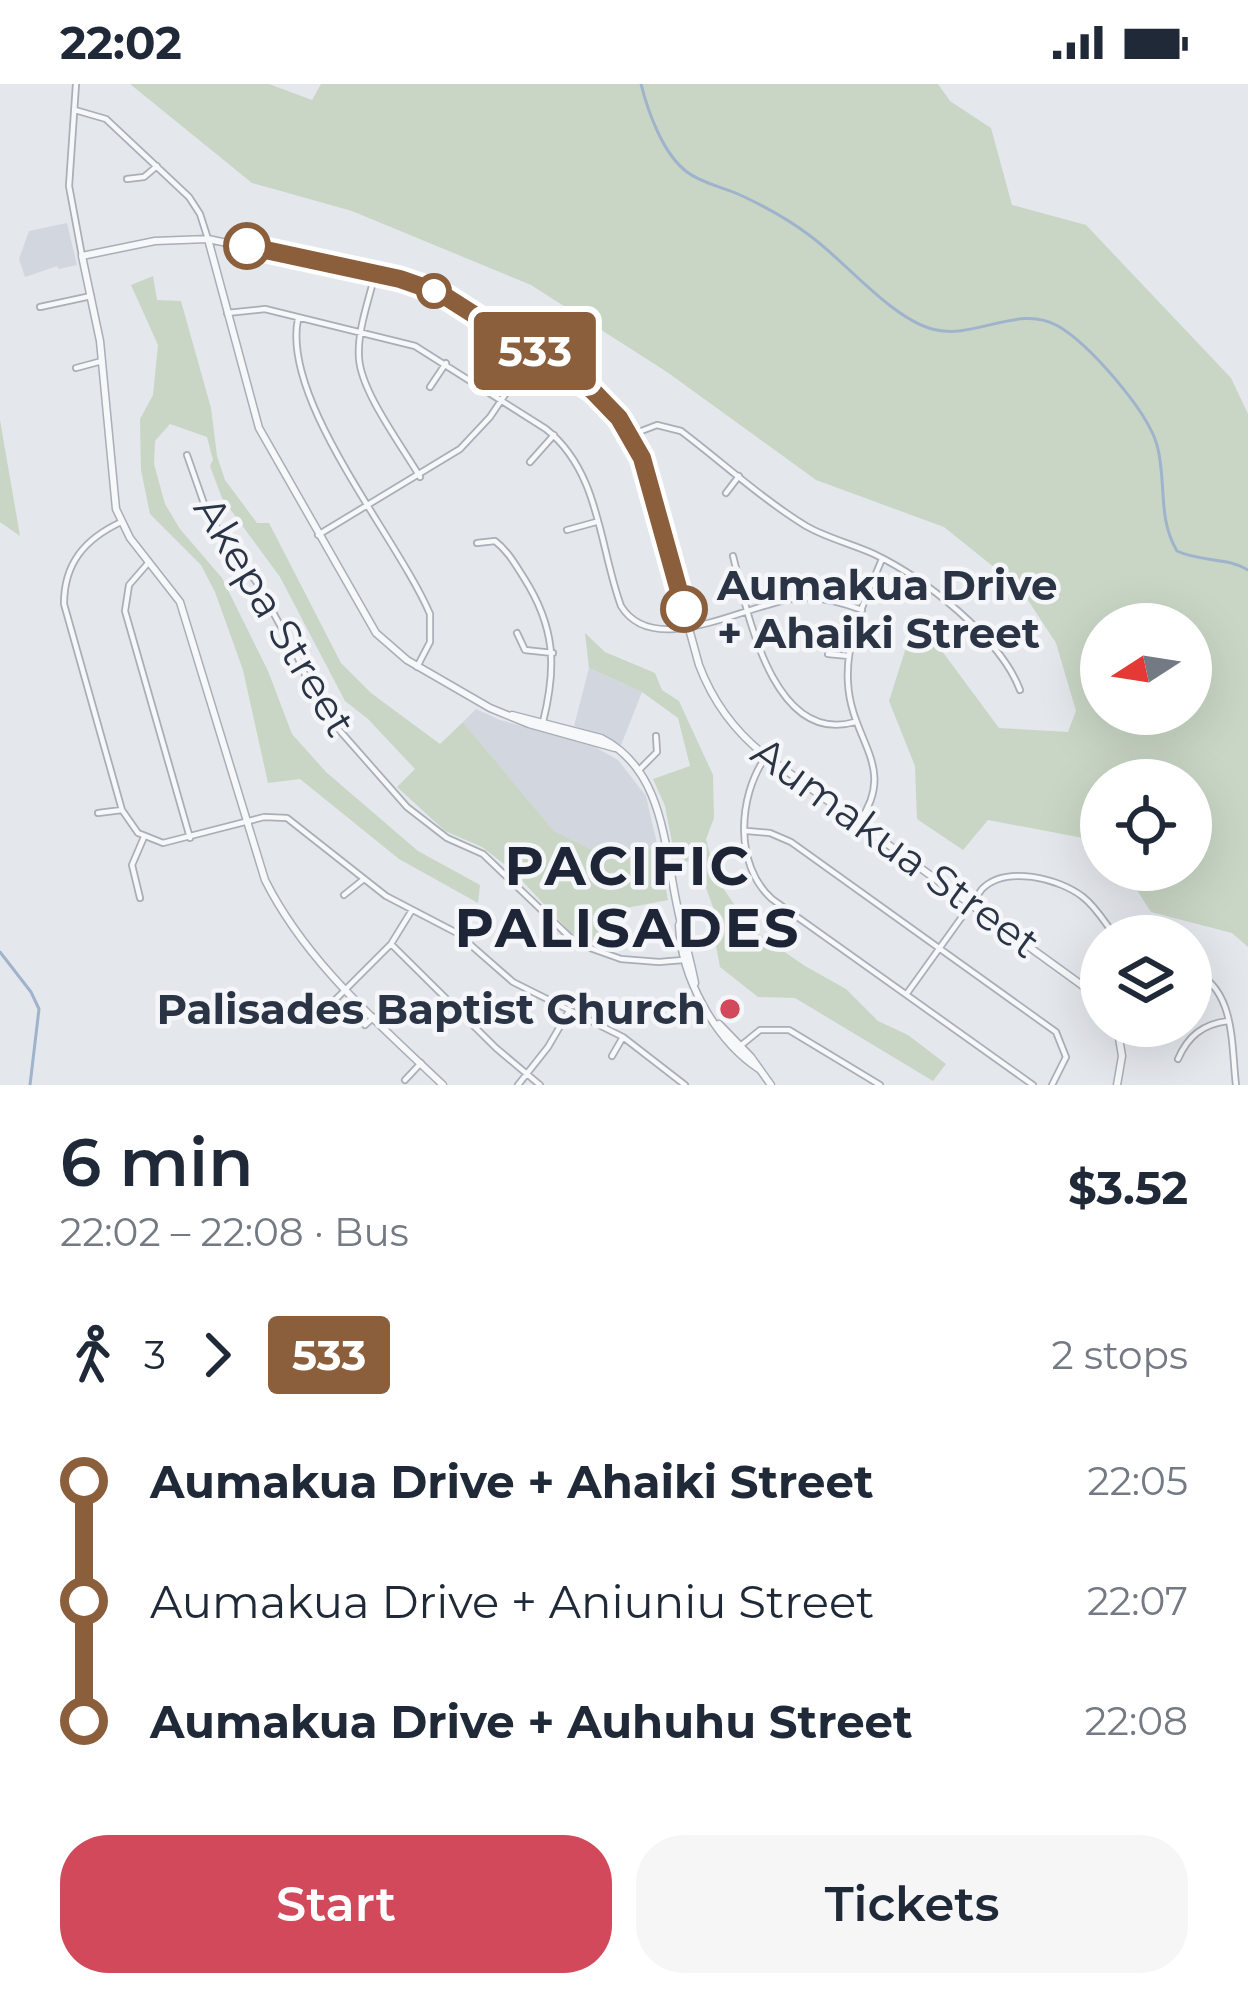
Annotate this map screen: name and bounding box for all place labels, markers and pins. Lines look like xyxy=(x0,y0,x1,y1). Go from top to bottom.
unlabelled marker xyxy=(225,224,269,268)
unlabelled marker xyxy=(418,275,450,307)
place label: Aumakua Drive + Ahaiki Street xyxy=(716,559,1057,659)
marker: Aumakua Drive + Ahaiki Street xyxy=(662,587,706,631)
place label: Palisades Baptist Church xyxy=(156,983,706,1035)
marker: Palisades Baptist Church xyxy=(717,996,743,1022)

